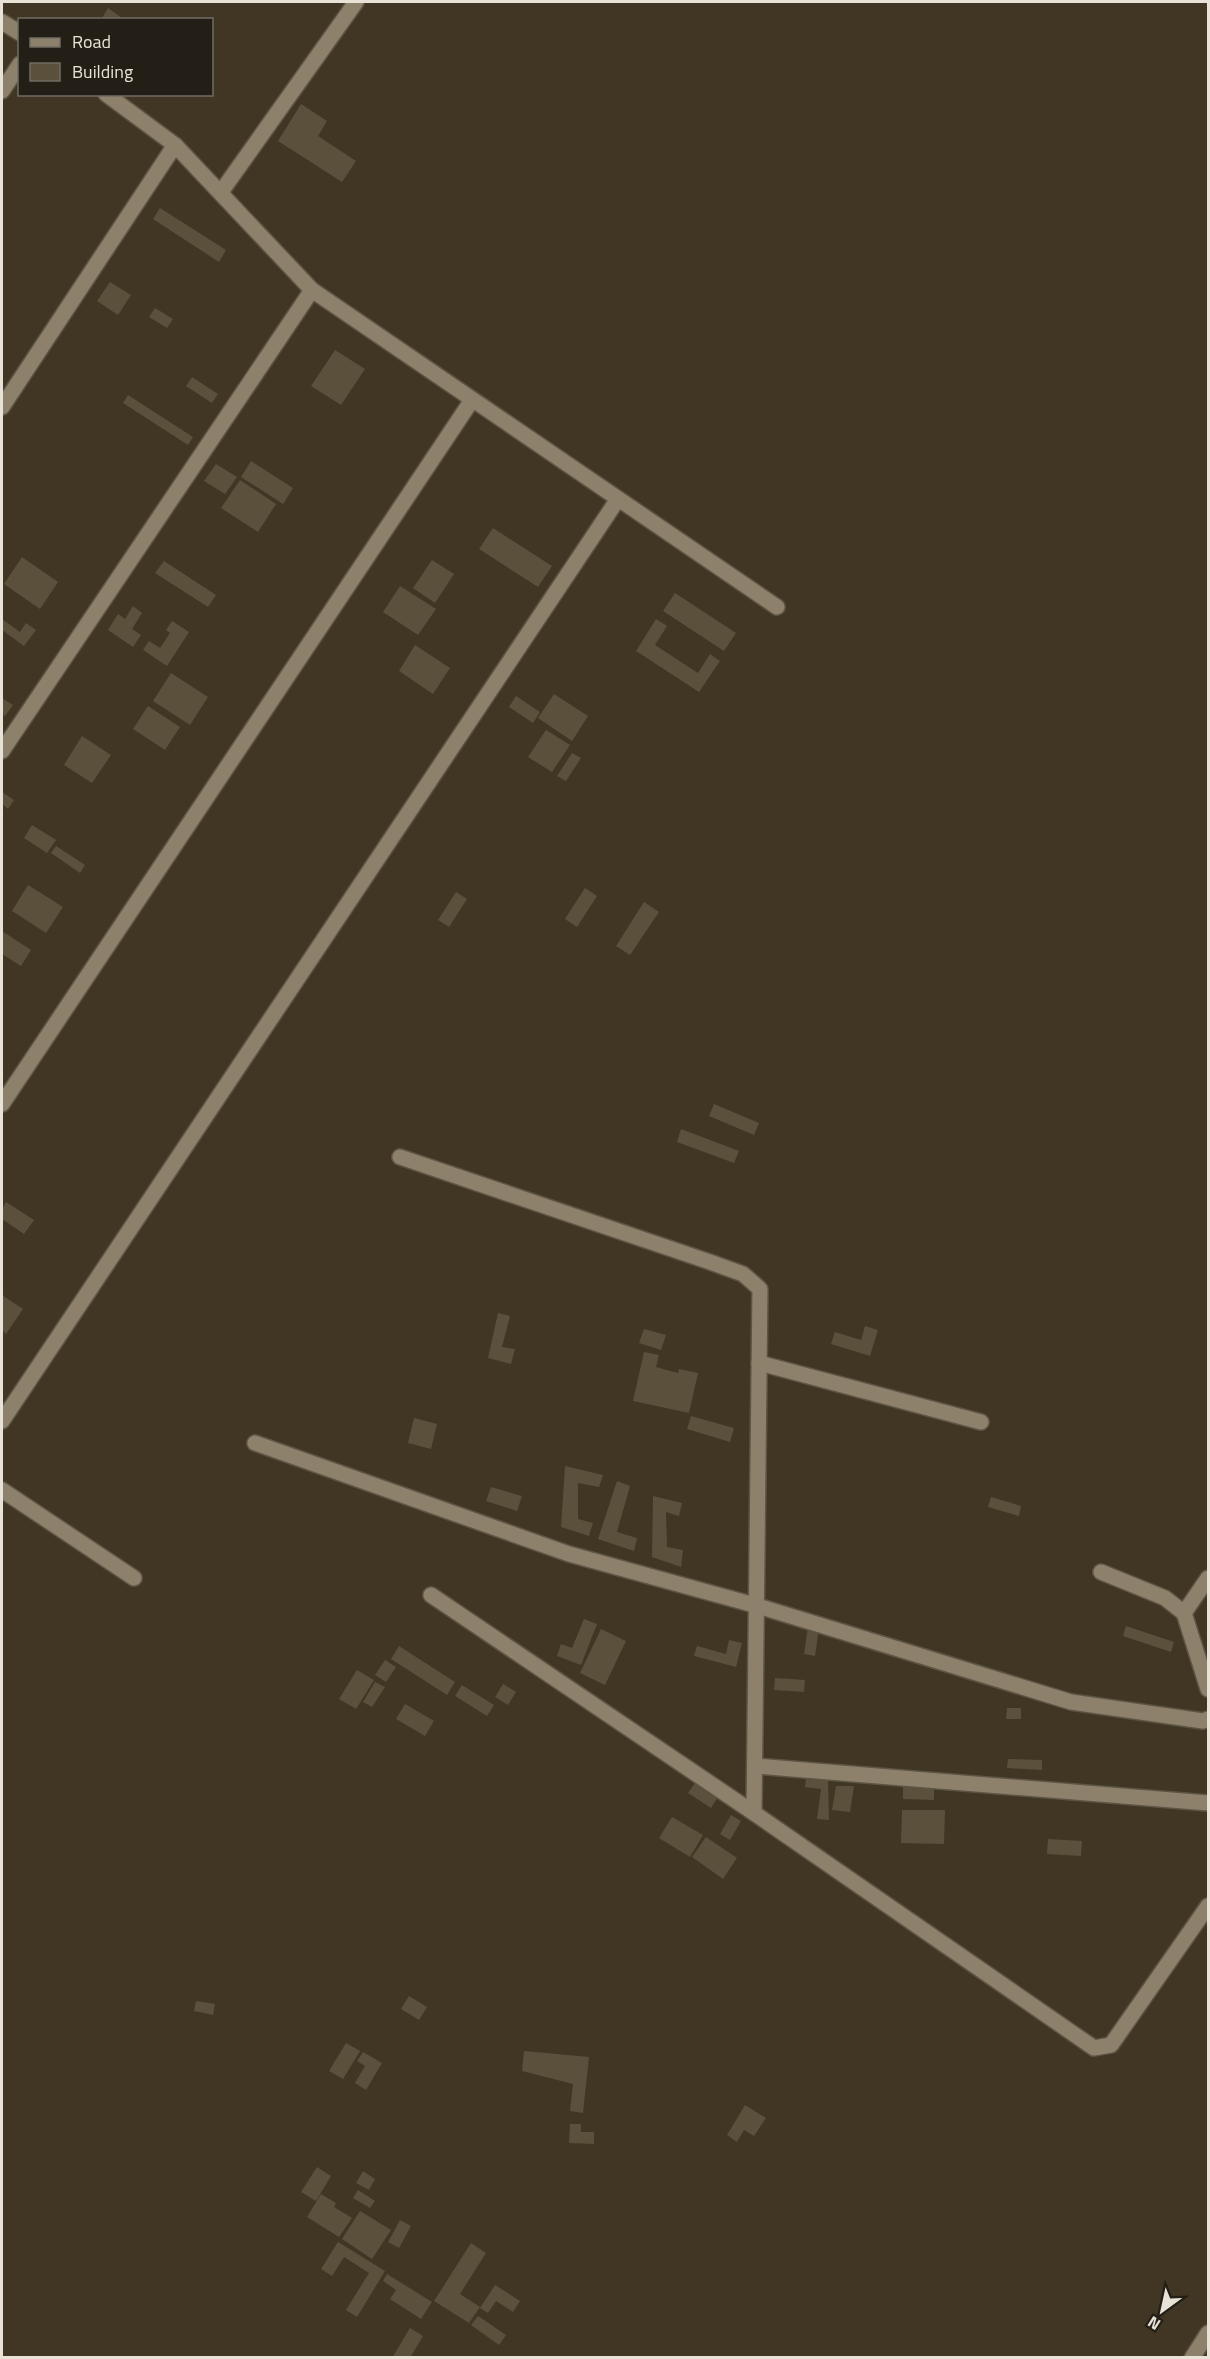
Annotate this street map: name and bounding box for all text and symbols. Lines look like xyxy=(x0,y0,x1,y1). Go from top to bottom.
legend xyxy=(18,18,213,96)
text: Road xyxy=(72,28,111,55)
text: Building xyxy=(72,58,133,85)
north arrow xyxy=(1132,2281,1192,2341)
text: N xyxy=(1143,2310,1165,2337)

